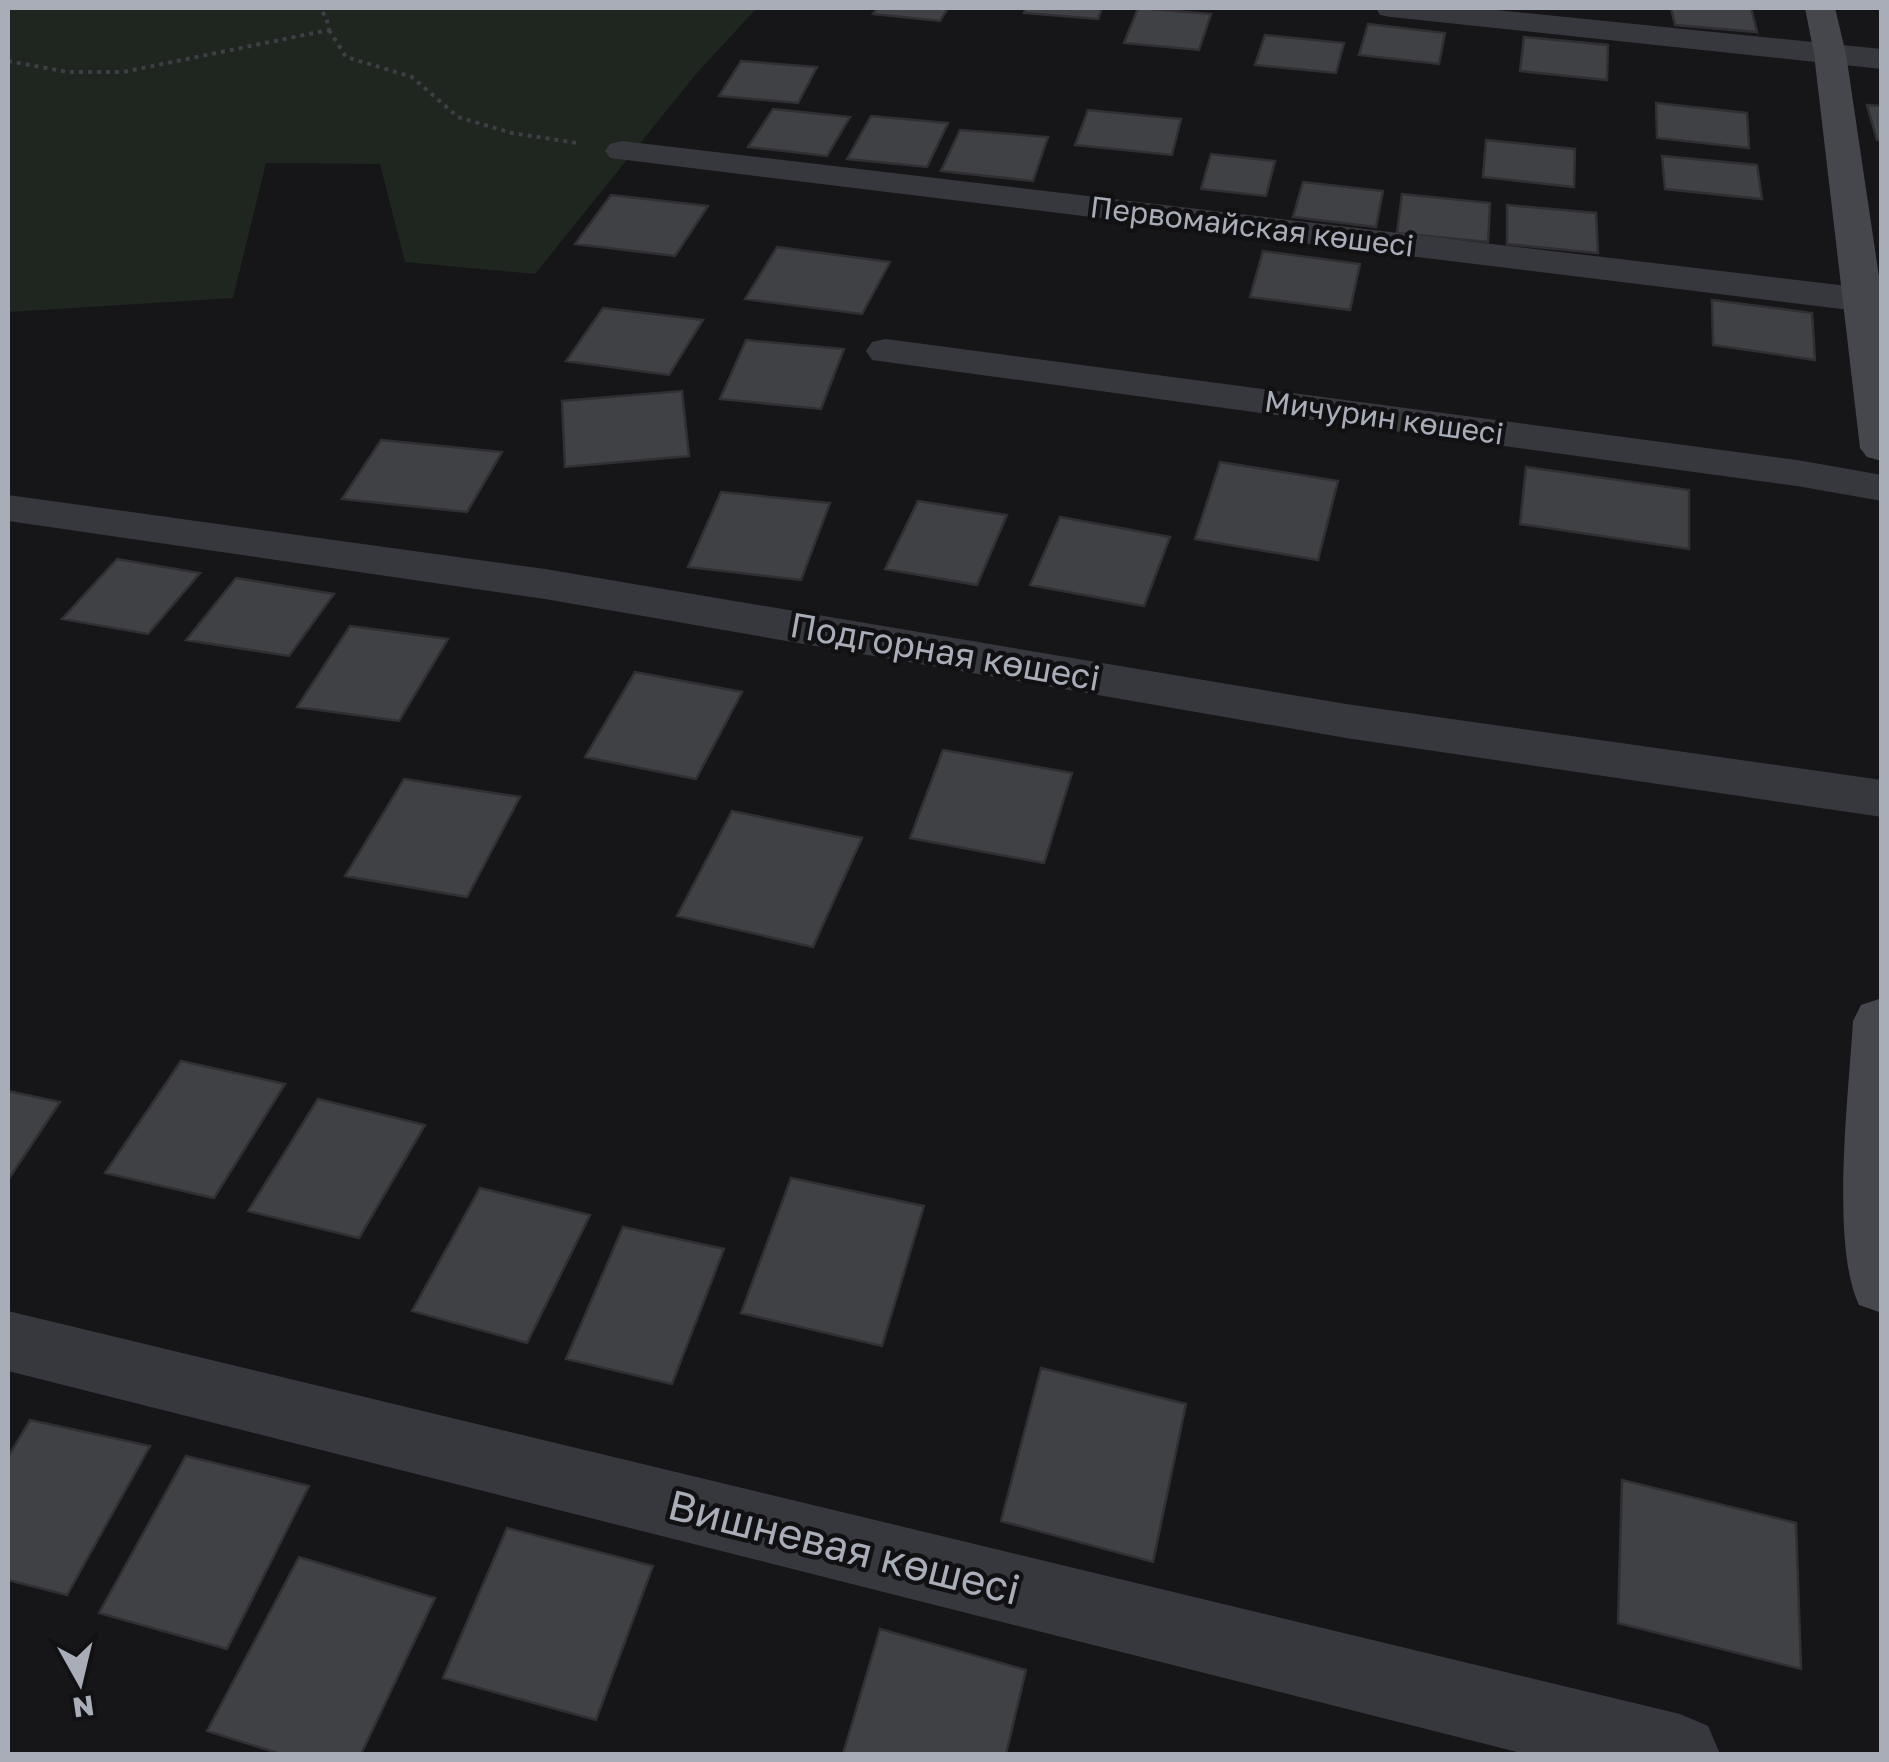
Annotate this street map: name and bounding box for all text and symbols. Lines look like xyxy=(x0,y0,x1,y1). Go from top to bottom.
street label: Первомайская көшесі xyxy=(1088,188,1416,264)
street label: Мичурин көшесі xyxy=(1262,382,1506,452)
street label: Подгорная көшесі xyxy=(787,603,1103,699)
street label: Вишневая көшесі xyxy=(663,1478,1025,1614)
north arrow xyxy=(30,1632,130,1732)
text: N xyxy=(71,1689,96,1725)

